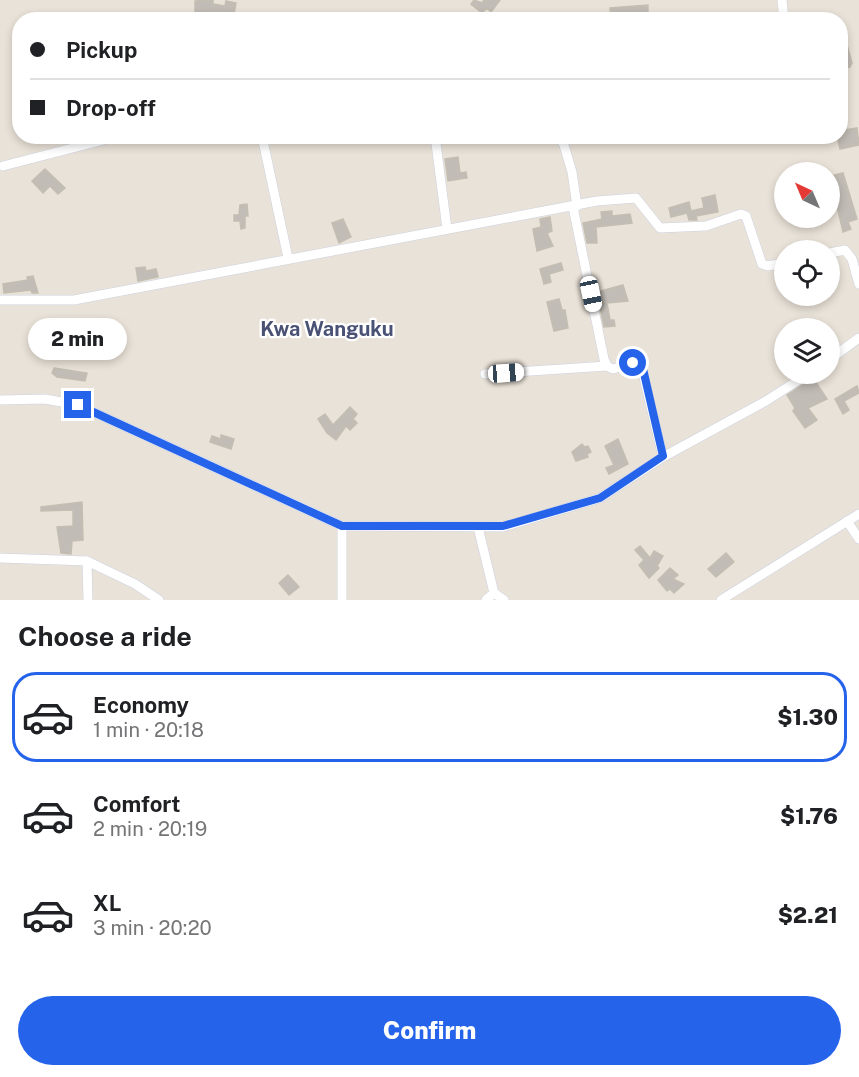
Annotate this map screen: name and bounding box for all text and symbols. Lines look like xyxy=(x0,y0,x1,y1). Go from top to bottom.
text: Pickup xyxy=(66,37,137,63)
text: Drop-off xyxy=(66,95,156,121)
north arrow xyxy=(774,162,840,228)
map controls xyxy=(774,162,840,384)
button: locate xyxy=(774,240,840,306)
car xyxy=(578,275,604,313)
district label: Kwa Wanguku xyxy=(260,317,394,341)
callout: 2 min xyxy=(28,318,128,360)
button: layers xyxy=(774,318,840,384)
text: 2 min xyxy=(51,327,104,351)
route start xyxy=(619,349,646,376)
car xyxy=(487,363,525,383)
route end xyxy=(64,391,91,418)
text: Choose a ride xyxy=(18,620,192,652)
icon: car xyxy=(21,690,75,744)
text: Economy xyxy=(93,692,189,718)
text: $1.30 xyxy=(777,704,838,730)
text: 1 min · 20:18 xyxy=(93,718,204,742)
icon: car xyxy=(21,789,75,843)
text: Comfort xyxy=(93,791,180,817)
text: $1.76 xyxy=(780,803,838,829)
text: 2 min · 20:19 xyxy=(93,817,207,841)
icon: car xyxy=(21,888,75,942)
text: XL xyxy=(93,890,121,916)
text: $2.21 xyxy=(778,902,838,928)
text: 3 min · 20:20 xyxy=(93,916,212,940)
button: Confirm xyxy=(18,996,841,1065)

